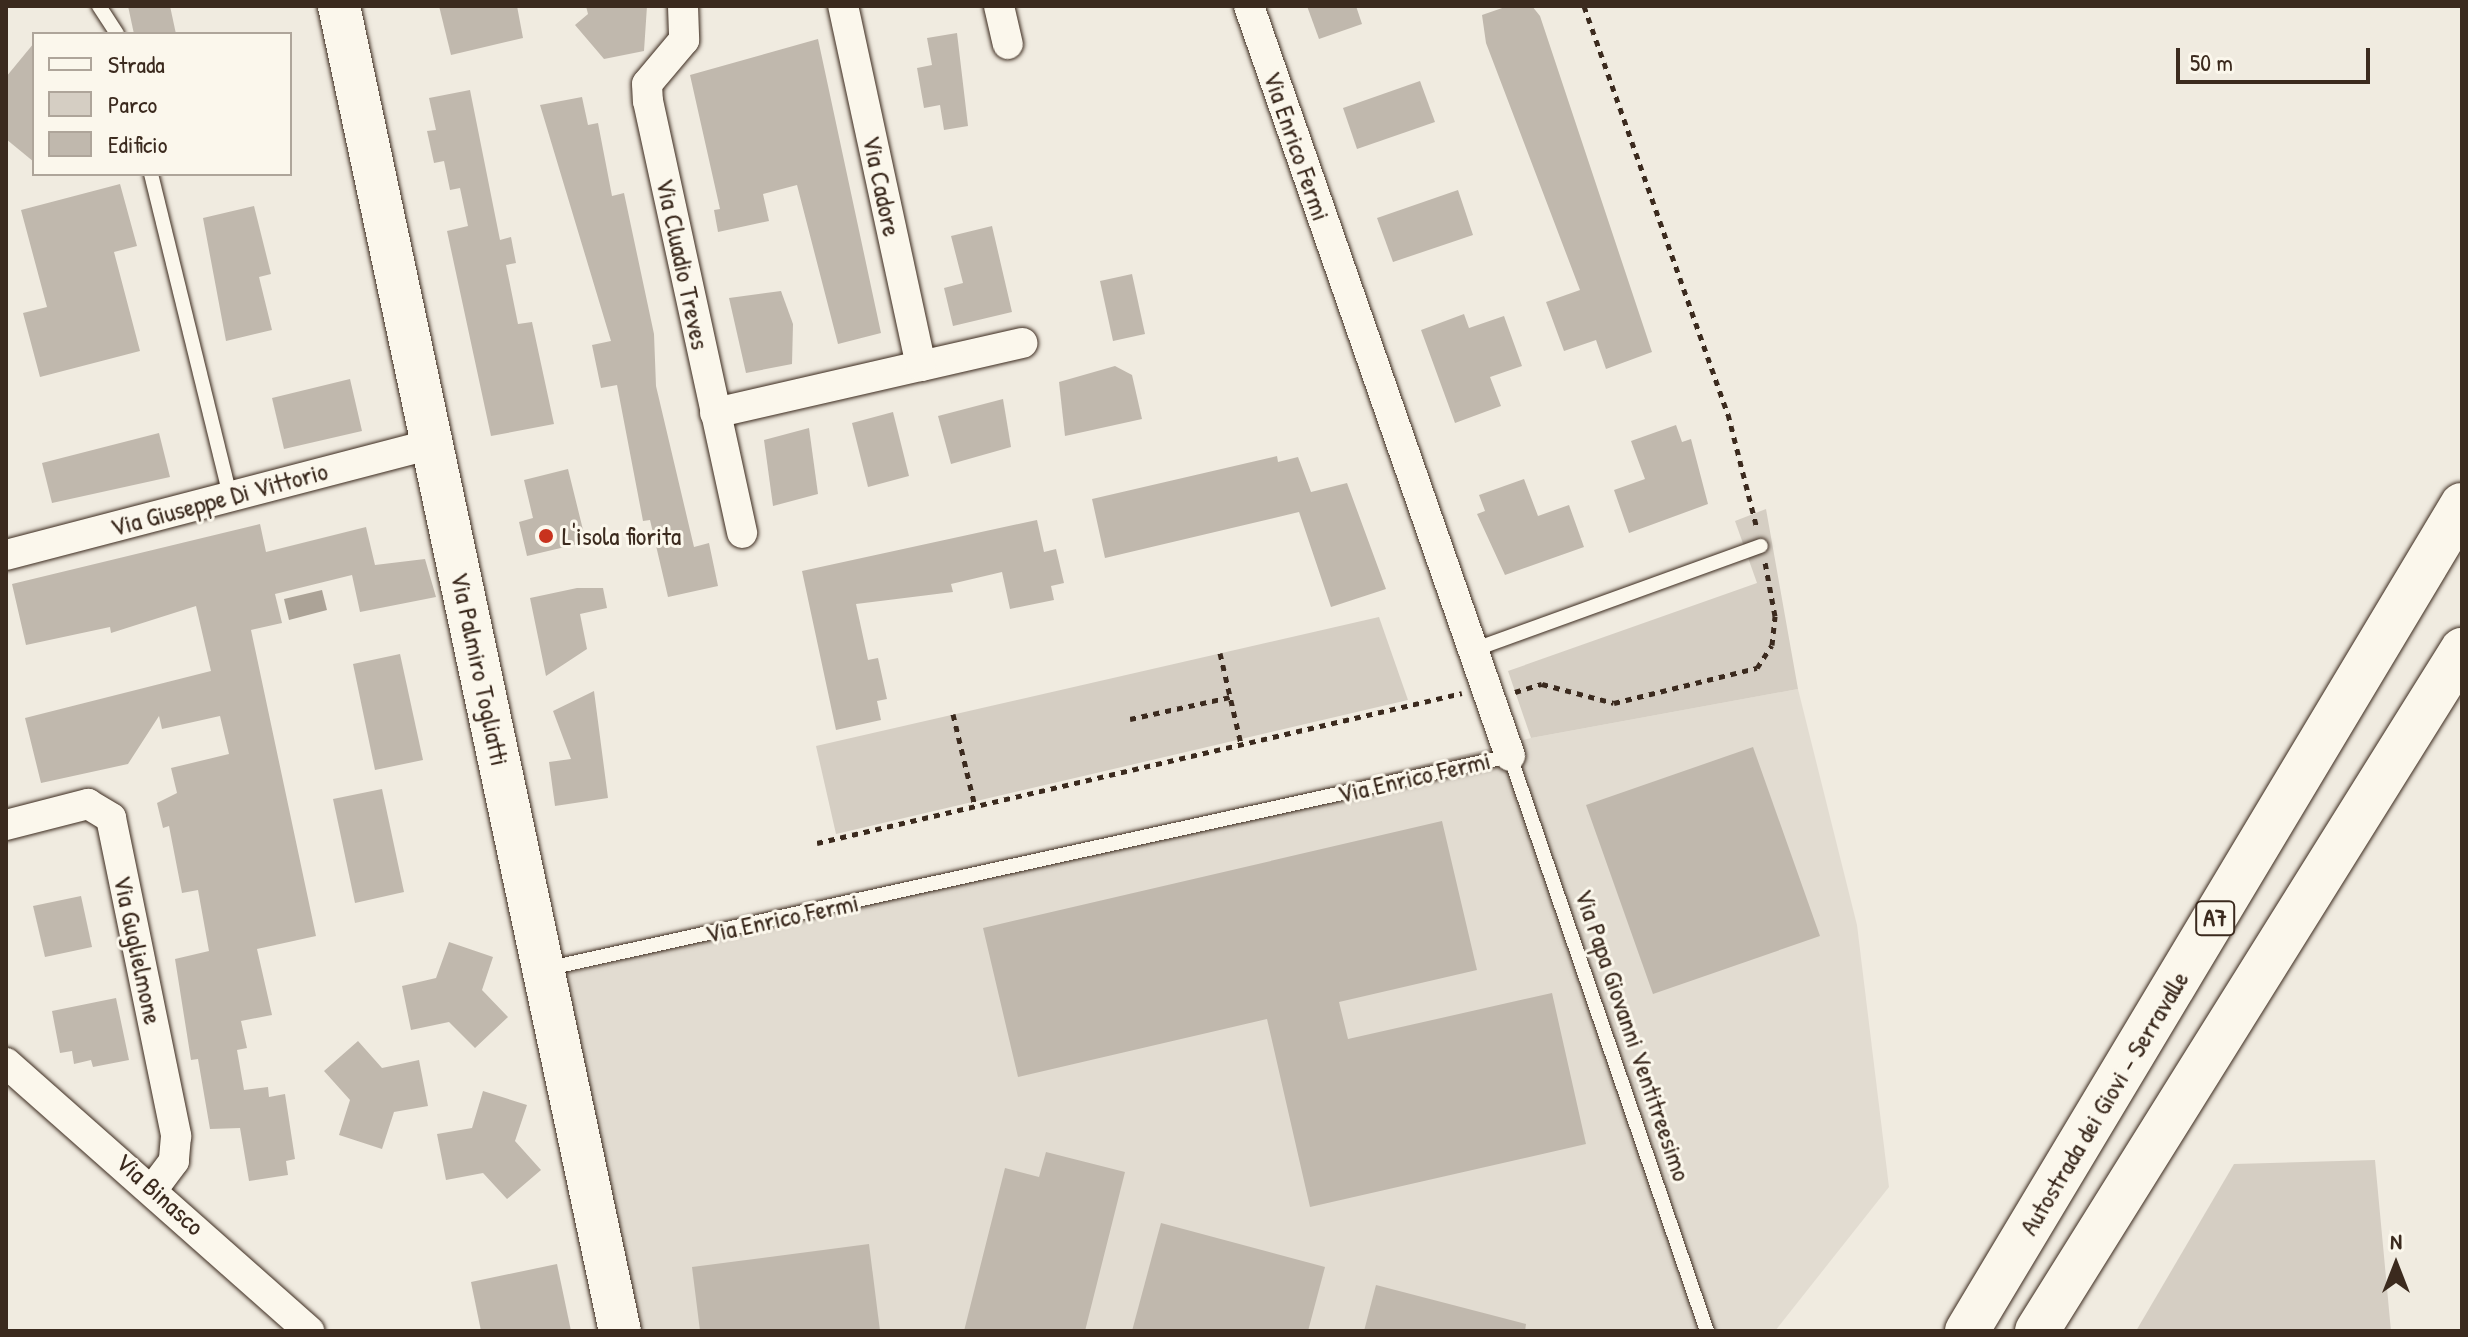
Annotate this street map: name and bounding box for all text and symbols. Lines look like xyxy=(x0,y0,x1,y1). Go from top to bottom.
legend xyxy=(32,32,292,176)
scale bar xyxy=(2180,32,2374,82)
text: 50 m xyxy=(2190,46,2233,78)
text: Strada xyxy=(108,48,165,80)
street label: Via Enrico Fermi xyxy=(1257,67,1337,225)
text: Parco xyxy=(108,88,157,120)
text: Edificio xyxy=(108,128,167,160)
street label: Via Cadore xyxy=(856,133,908,239)
street label: Via Cluadio Treves xyxy=(650,176,716,352)
street label: Via Giuseppe Di Vittorio xyxy=(107,455,331,543)
place label: L'isola fiorita xyxy=(562,520,681,552)
marker: L'isola fiorita xyxy=(537,527,555,545)
street label: Via Palmiro Togliatti xyxy=(444,569,516,769)
street label: Via Enrico Fermi xyxy=(1335,744,1493,810)
street label: Via Guglielmone xyxy=(107,873,169,1027)
street label: Via Papa Giovanni Ventitreesimo xyxy=(1568,885,1698,1185)
street label: Via Enrico Fermi xyxy=(703,887,861,949)
road number: A7 xyxy=(2195,898,2235,938)
street label: Autostrada dei Giovi - Serravalle xyxy=(2013,965,2195,1241)
street label: Via Binasco xyxy=(109,1146,211,1242)
north arrow xyxy=(2356,1225,2436,1305)
text: N xyxy=(2390,1226,2402,1256)

